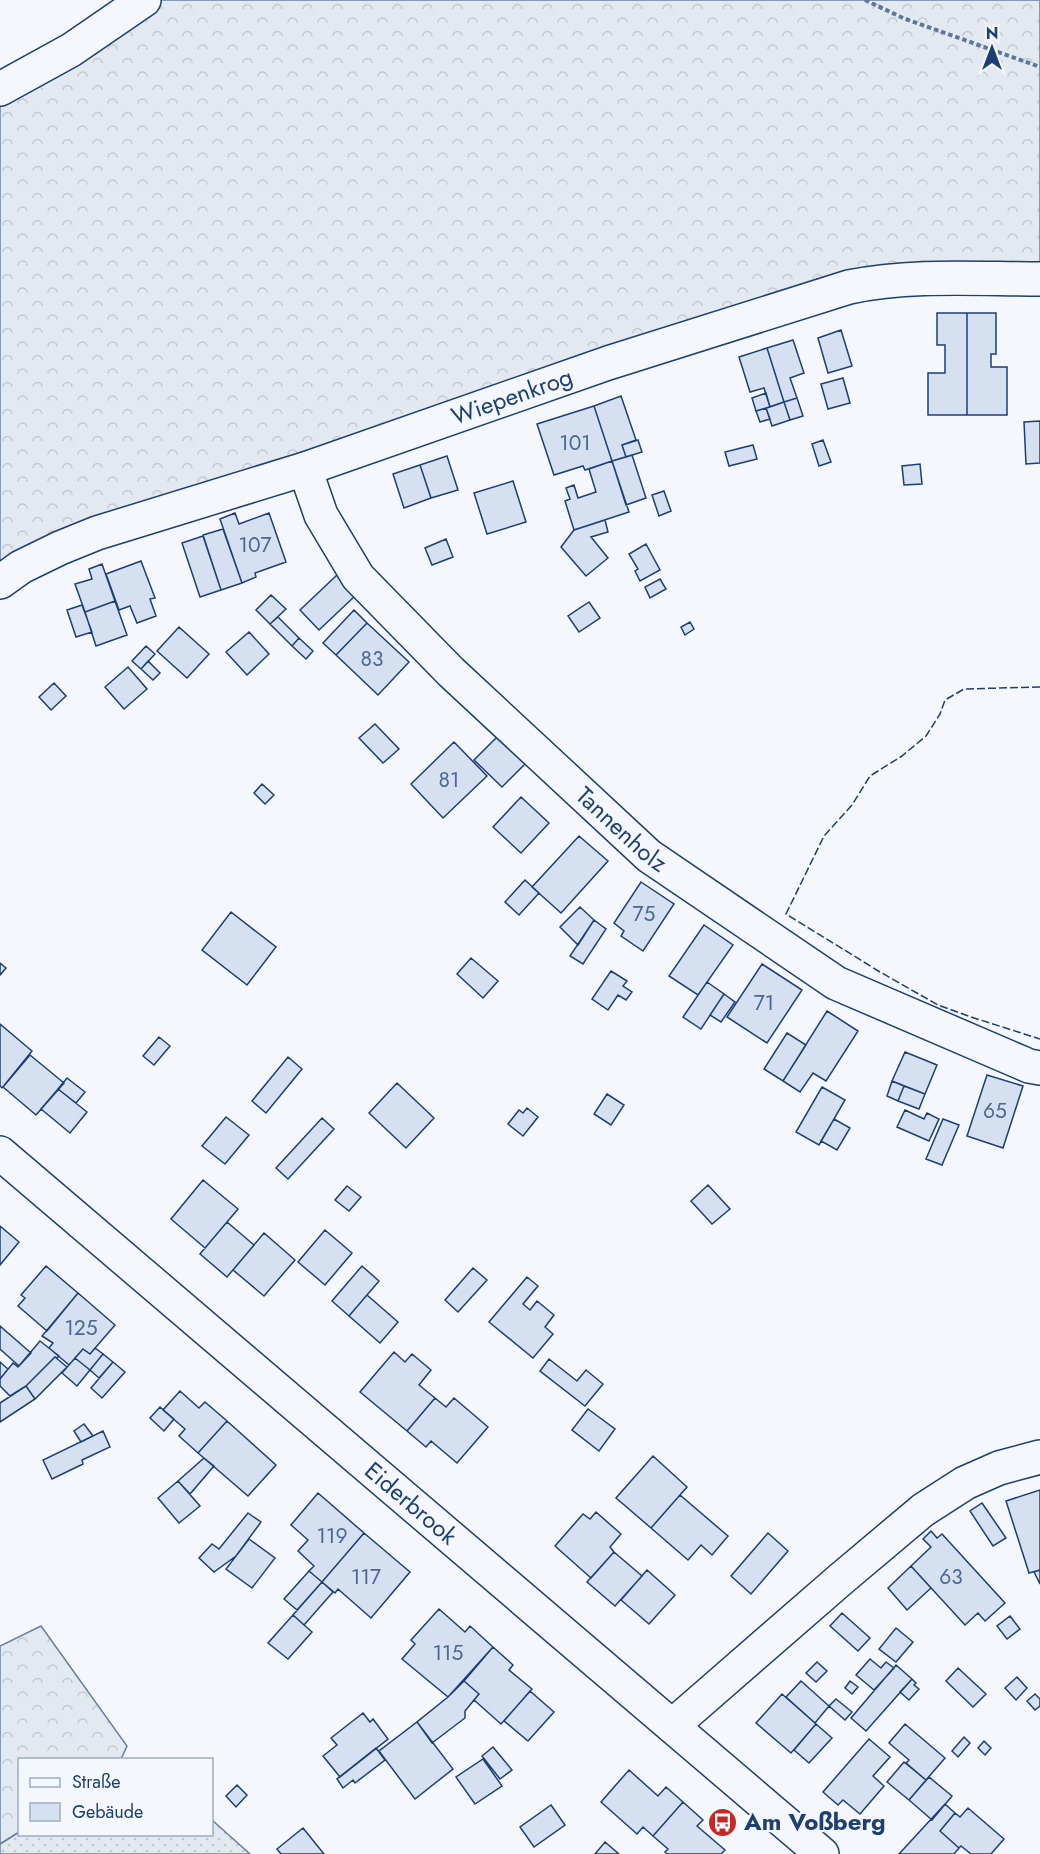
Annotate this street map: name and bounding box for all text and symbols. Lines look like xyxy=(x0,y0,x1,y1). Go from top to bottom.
north arrow xyxy=(962,18,1022,78)
text: N xyxy=(986,22,998,45)
street label: Wiepenkrog xyxy=(446,359,577,433)
house number: 101 xyxy=(559,428,591,458)
house number: 107 xyxy=(238,530,272,560)
house number: 83 xyxy=(361,644,383,674)
house number: 81 xyxy=(439,765,459,795)
street label: Tannenholz xyxy=(568,778,674,880)
house number: 75 xyxy=(633,899,655,929)
house number: 71 xyxy=(754,988,774,1018)
house number: 65 xyxy=(983,1096,1007,1126)
house number: 125 xyxy=(64,1313,98,1343)
street label: Eiderbrook xyxy=(357,1453,466,1553)
house number: 119 xyxy=(317,1521,348,1551)
house number: 117 xyxy=(351,1562,381,1592)
house number: 63 xyxy=(939,1562,963,1592)
house number: 115 xyxy=(433,1638,463,1668)
legend xyxy=(18,1758,213,1836)
text: Straße xyxy=(72,1769,120,1795)
text: Gebäude xyxy=(72,1799,143,1825)
place label: Am Voßberg xyxy=(743,1804,886,1839)
bus stop icon: Am Voßberg xyxy=(707,1806,739,1838)

